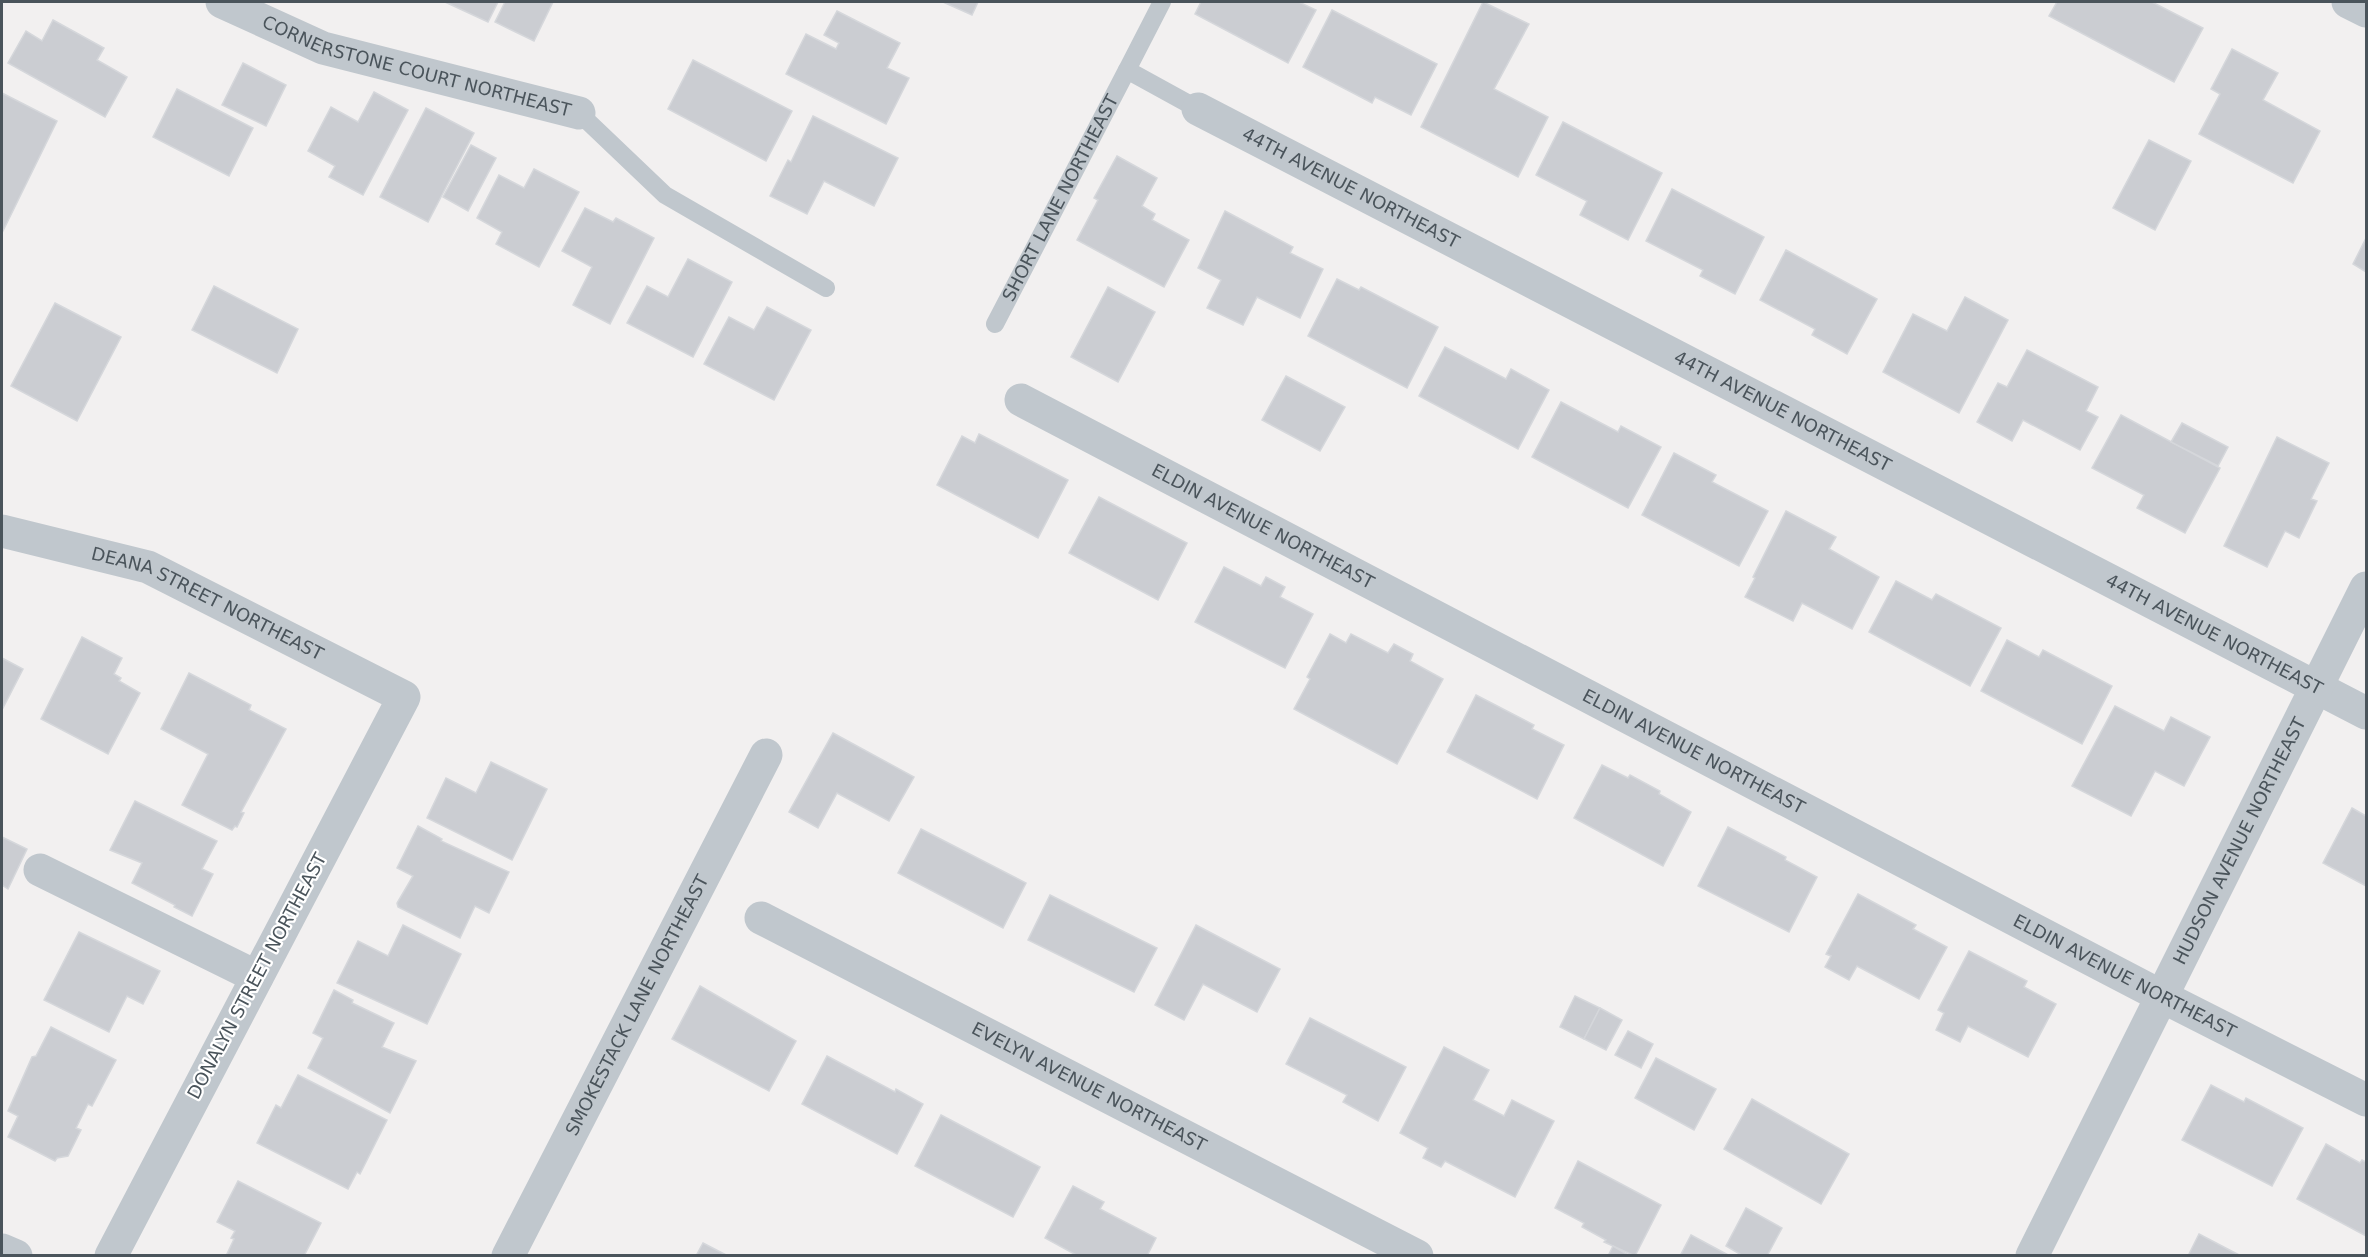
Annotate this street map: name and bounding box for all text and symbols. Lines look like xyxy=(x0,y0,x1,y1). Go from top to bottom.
street label: CORNERSTONE COURT NORTHEAST xyxy=(259,11,574,121)
street label: SHORT LANE NORTHEAST xyxy=(998,90,1123,305)
street label: 44TH AVENUE NORTHEAST xyxy=(1239,123,1464,253)
street label: 44TH AVENUE NORTHEAST xyxy=(1671,346,1896,476)
street label: ELDIN AVENUE NORTHEAST xyxy=(1148,459,1379,593)
street label: DEANA STREET NORTHEAST xyxy=(89,542,328,665)
street label: 44TH AVENUE NORTHEAST xyxy=(2102,569,2327,699)
street label: ELDIN AVENUE NORTHEAST xyxy=(1579,684,1809,818)
street label: HUDSON AVENUE NORTHEAST xyxy=(2168,713,2310,968)
street label: DONALYN STREET NORTHEAST xyxy=(183,848,331,1102)
street label: SMOKESTACK LANE NORTHEAST xyxy=(561,870,713,1139)
street label: ELDIN AVENUE NORTHEAST xyxy=(2010,910,2241,1043)
street label: EVELYN AVENUE NORTHEAST xyxy=(968,1017,1211,1156)

